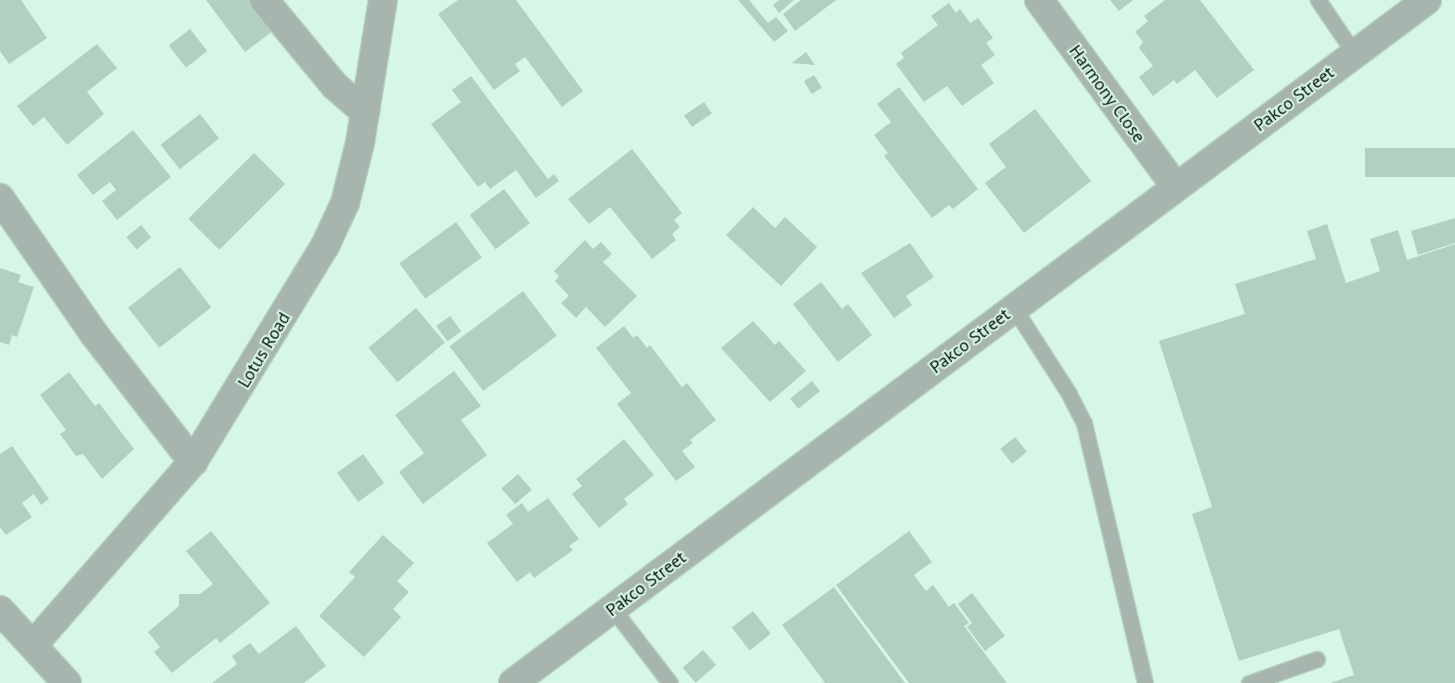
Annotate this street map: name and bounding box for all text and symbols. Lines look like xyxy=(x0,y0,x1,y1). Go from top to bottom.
street label: Harmony Close xyxy=(1064,41,1150,147)
street label: Pakco Street xyxy=(1250,62,1338,136)
street label: Pakco Street xyxy=(926,304,1014,378)
street label: Lotus Road xyxy=(233,308,295,392)
street label: Pakco Street xyxy=(602,547,690,621)

